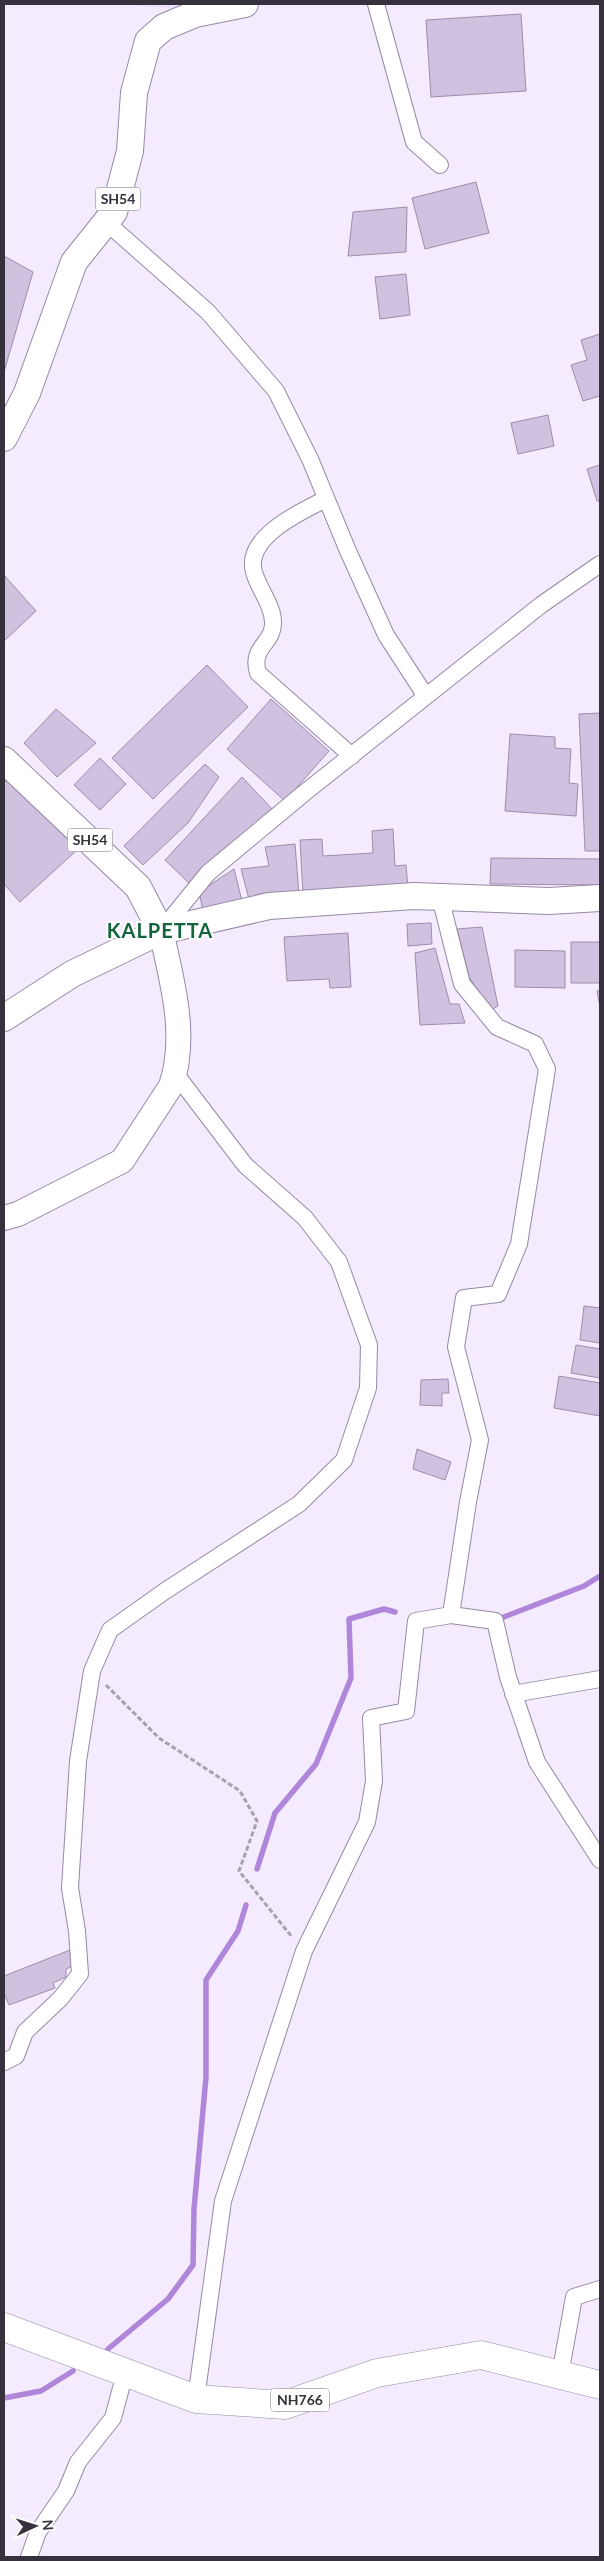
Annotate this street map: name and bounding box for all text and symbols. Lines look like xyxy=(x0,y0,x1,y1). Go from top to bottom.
road number: SH54 xyxy=(96,188,140,210)
road number: SH54 xyxy=(68,828,112,852)
district label: KALPETTA xyxy=(107,918,213,942)
road number: NH766 xyxy=(271,2388,329,2412)
north arrow xyxy=(10,2501,60,2551)
text: N xyxy=(40,2519,57,2531)

